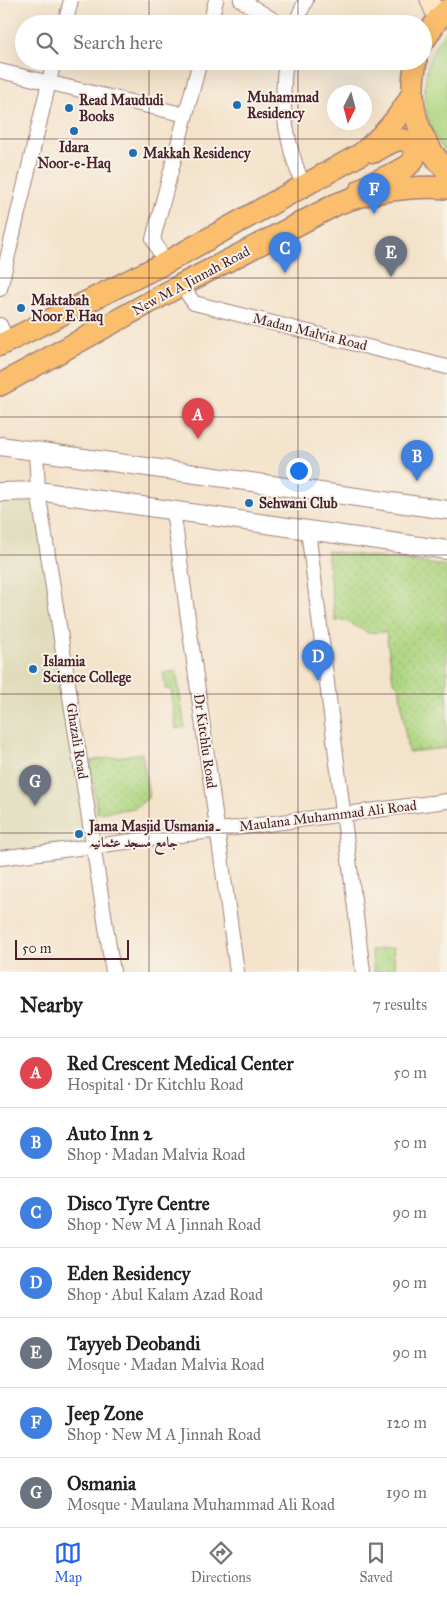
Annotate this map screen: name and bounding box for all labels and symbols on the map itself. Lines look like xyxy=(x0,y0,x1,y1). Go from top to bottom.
north arrow xyxy=(327,85,372,130)
place label: Muhammad Residency xyxy=(247,89,320,123)
place label: Read Maududi Books xyxy=(79,92,164,125)
marker: Muhammad Residency xyxy=(231,99,243,111)
marker: Read Maududi Books xyxy=(63,102,75,114)
marker: Idara Noor-e-Haq xyxy=(68,125,80,137)
place label: Idara Noor-e-Haq xyxy=(37,139,112,173)
place label: Makkah Residency xyxy=(143,145,252,163)
marker: Makkah Residency xyxy=(127,147,139,159)
pin: F xyxy=(358,173,390,214)
pin: C xyxy=(269,232,301,273)
pin: E xyxy=(375,236,407,277)
street label: New M A Jinnah Road xyxy=(129,243,253,320)
place label: Maktabah Noor E Haq xyxy=(31,292,104,326)
marker: Maktabah Noor E Haq xyxy=(15,302,27,314)
street label: Madan Malvia Road xyxy=(251,310,369,354)
pin: A xyxy=(182,398,214,439)
pin: B xyxy=(401,440,433,481)
your location xyxy=(286,458,312,484)
place label: Sehwani Club xyxy=(259,495,338,512)
marker: Sehwani Club xyxy=(243,497,255,509)
pin: D xyxy=(302,640,334,681)
place label: Islamia Science College xyxy=(43,653,131,687)
marker: Islamia Science College xyxy=(27,663,39,675)
street label: Dr Kitchlu Road xyxy=(190,692,220,790)
street label: Ghazali Road xyxy=(63,702,91,780)
pin: G xyxy=(19,765,51,806)
street label: Maulana Muhammad Ali Road xyxy=(238,797,418,835)
place label: Jama Masjid Usmania۔ جامع مسجد عثمانیہ xyxy=(87,818,221,855)
marker: Jama Masjid Usmania۔ جامع مسجد عثمانیہ xyxy=(73,828,85,840)
scale bar xyxy=(15,937,129,960)

